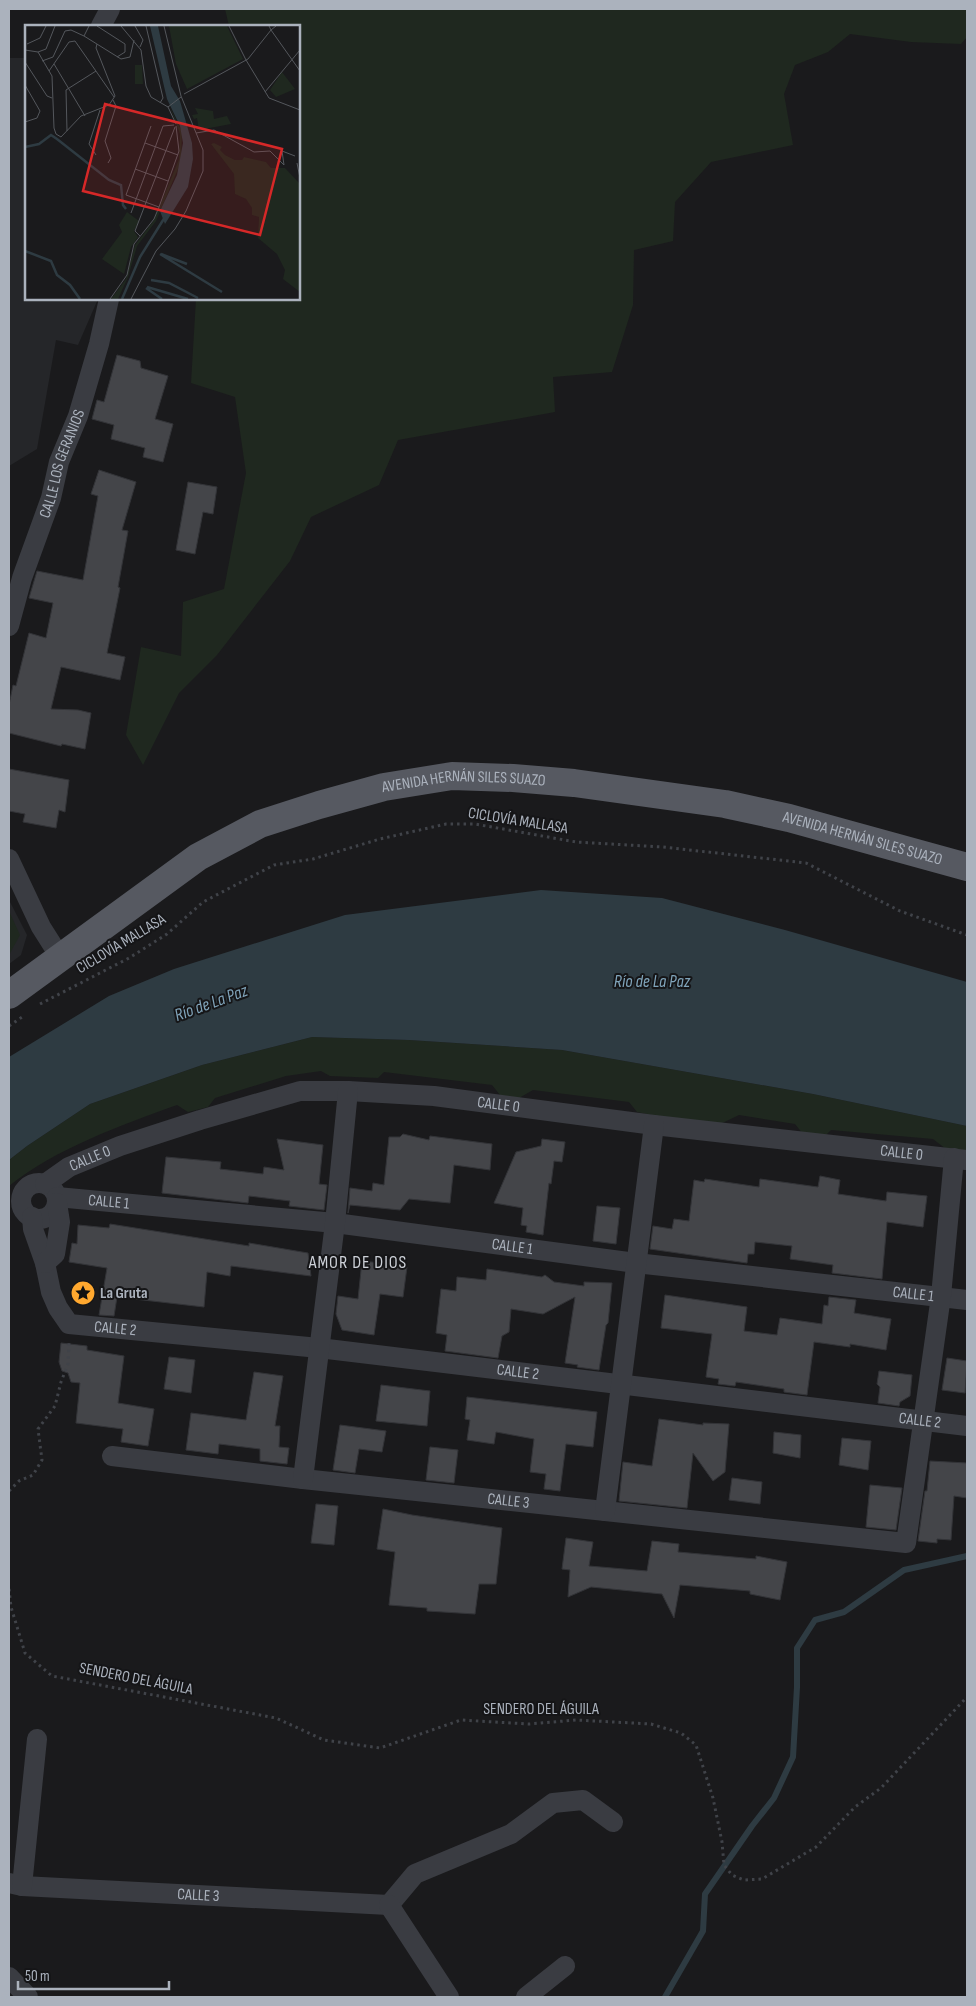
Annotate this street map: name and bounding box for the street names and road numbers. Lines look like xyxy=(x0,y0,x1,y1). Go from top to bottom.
street label: CALLE LOS GERANIOS xyxy=(35,407,89,520)
street label: AVENIDA HERNÁN SILES SUAZO xyxy=(380,767,546,797)
street label: CICLOVÍA MALLASA xyxy=(467,804,569,838)
street label: AVENIDA HERNÁN SILES SUAZO xyxy=(780,807,944,869)
street label: CICLOVÍA MALLASA xyxy=(73,910,169,978)
street label: CALLE 0 xyxy=(476,1092,521,1117)
street label: CALLE 0 xyxy=(66,1141,113,1175)
street label: CALLE 0 xyxy=(879,1141,924,1165)
street label: CALLE 1 xyxy=(87,1190,131,1213)
street label: CALLE 1 xyxy=(491,1234,534,1259)
street label: CALLE 1 xyxy=(892,1282,935,1306)
street label: CALLE 2 xyxy=(93,1317,137,1340)
street label: CALLE 2 xyxy=(496,1360,540,1384)
street label: CALLE 2 xyxy=(898,1408,942,1432)
street label: CALLE 3 xyxy=(486,1489,531,1512)
street label: SENDERO DEL ÁGUILA xyxy=(77,1659,195,1699)
street label: SENDERO DEL ÁGUILA xyxy=(483,1700,599,1719)
street label: CALLE 3 xyxy=(177,1885,220,1906)

